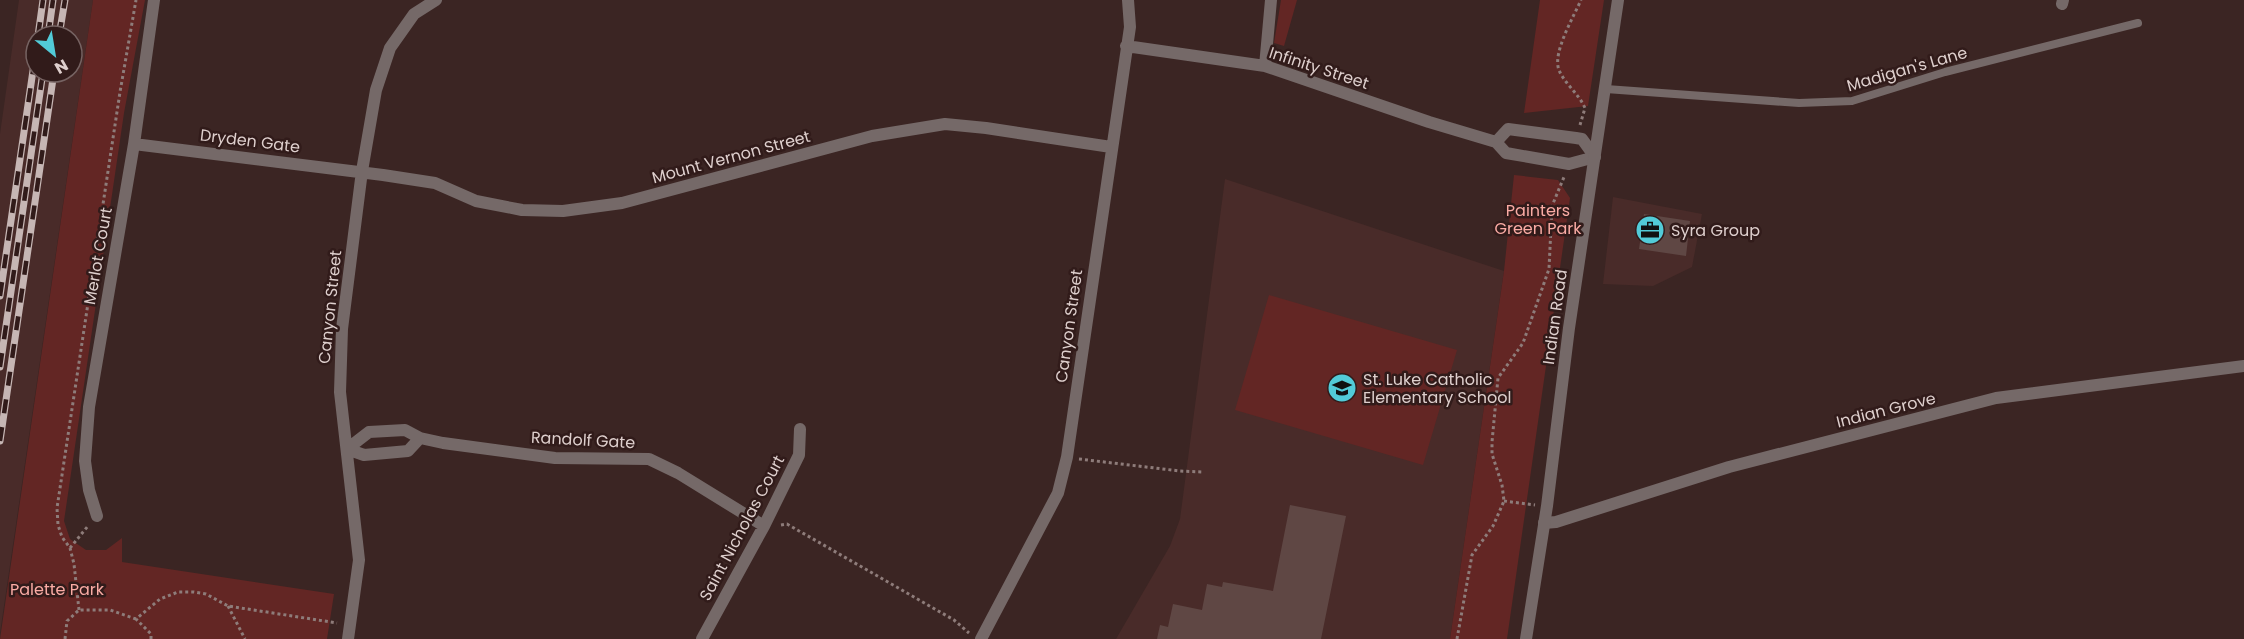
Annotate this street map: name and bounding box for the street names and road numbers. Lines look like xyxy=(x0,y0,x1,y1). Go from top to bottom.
street label: Infinity Street xyxy=(1266,41,1372,95)
street label: Madigan's Lane xyxy=(1844,41,1970,97)
street label: Dryden Gate xyxy=(199,123,301,159)
street label: Mount Vernon Street xyxy=(649,125,813,189)
street label: Merlot Court xyxy=(78,205,118,307)
street label: Canyon Street xyxy=(313,249,347,365)
street label: Canyon Street xyxy=(1050,268,1088,384)
street label: Indian Road xyxy=(1537,268,1573,366)
street label: Indian Grove xyxy=(1834,387,1938,433)
street label: Randolf Gate xyxy=(530,426,636,454)
street label: Saint Nicholas Court xyxy=(694,451,790,605)

